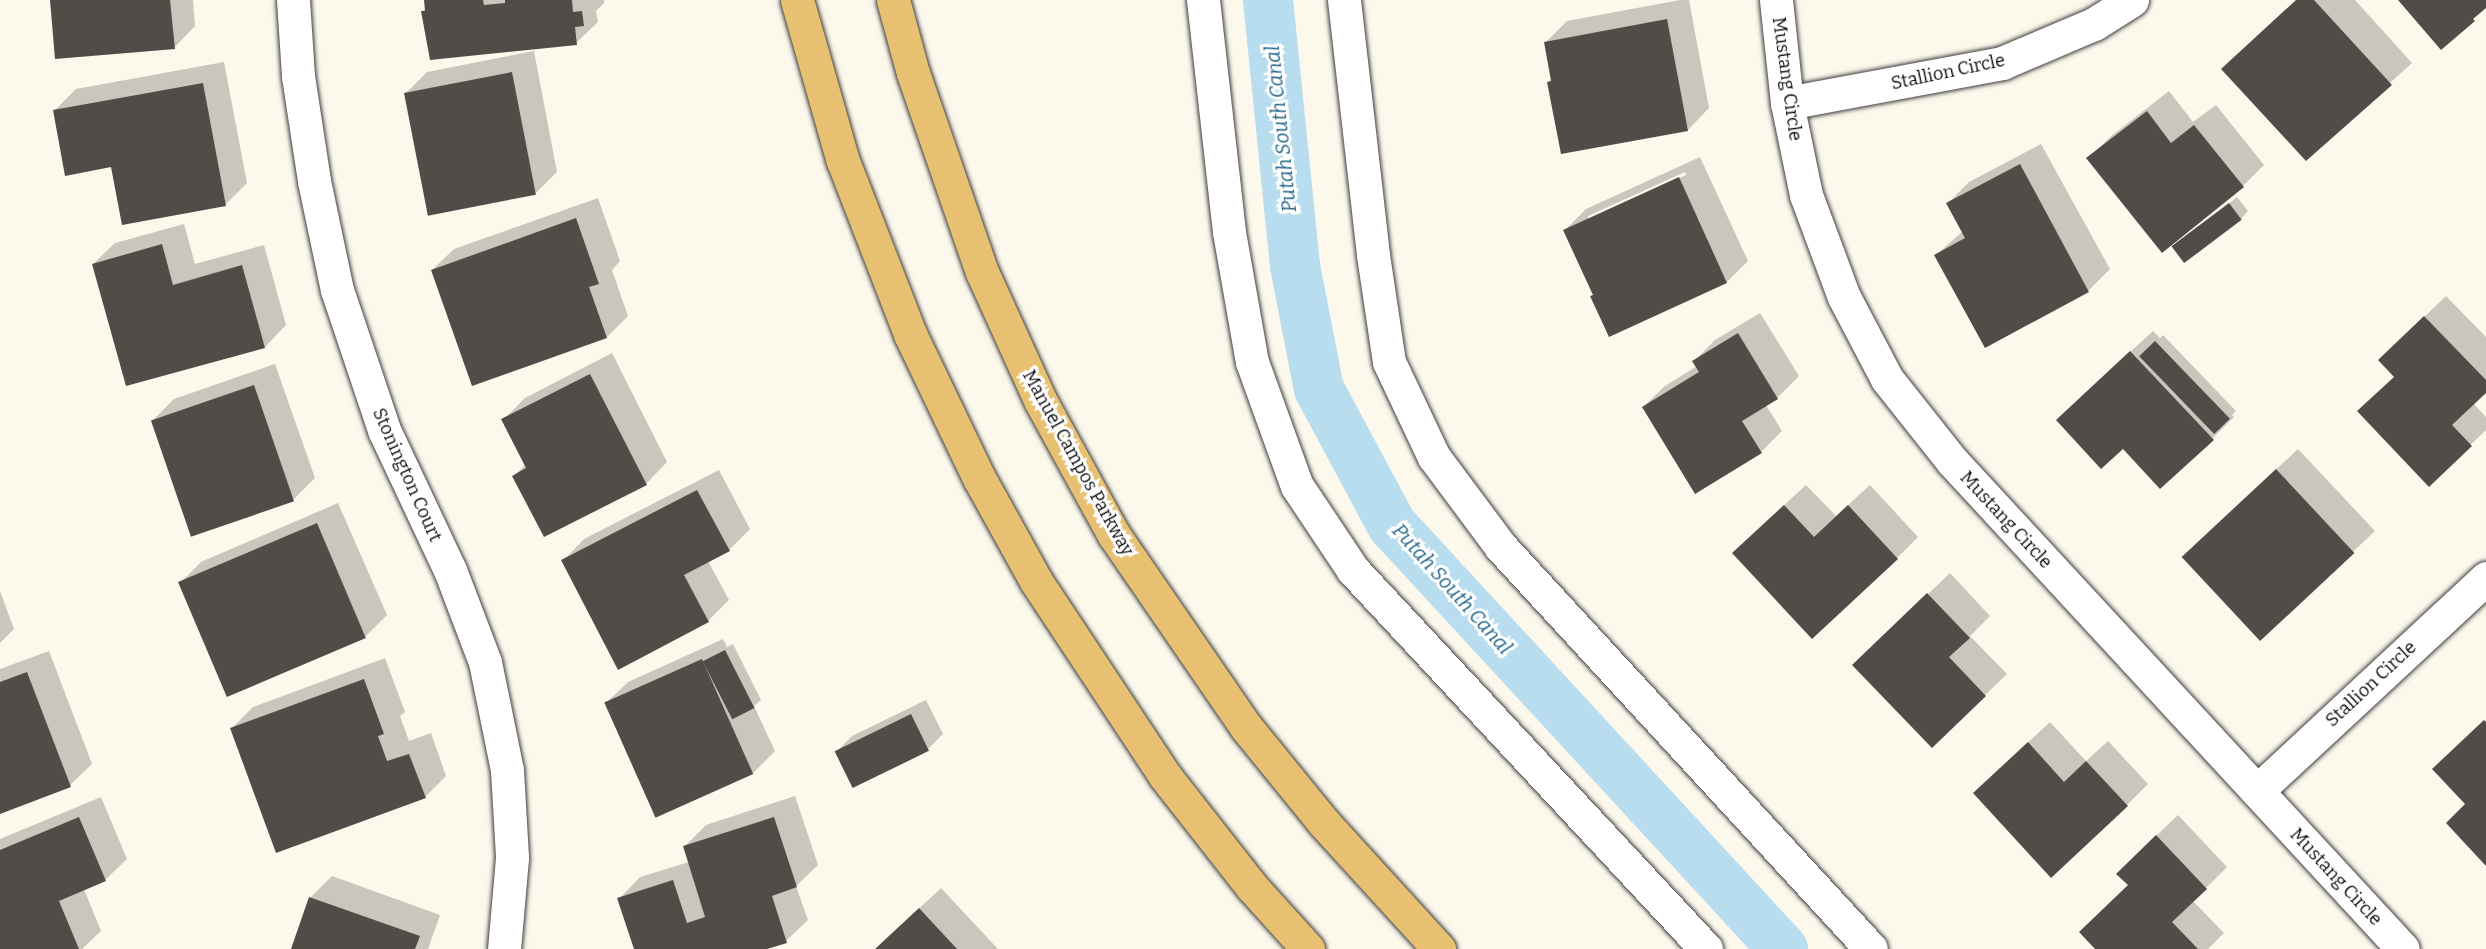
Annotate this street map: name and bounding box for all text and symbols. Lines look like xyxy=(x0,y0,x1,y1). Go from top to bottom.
street label: Mustang Circle xyxy=(1768,16,1806,142)
water label: Putah South Canal xyxy=(1260,44,1302,214)
street label: Stallion Circle xyxy=(1889,49,2007,95)
street label: Manuel Campos Parkway xyxy=(1018,366,1138,560)
street label: Stonington Court xyxy=(368,405,446,545)
street label: Mustang Circle xyxy=(1955,467,2057,573)
water label: Putah South Canal xyxy=(1387,519,1517,659)
street label: Stallion Circle xyxy=(2321,637,2421,731)
street label: Mustang Circle xyxy=(2285,824,2387,930)

